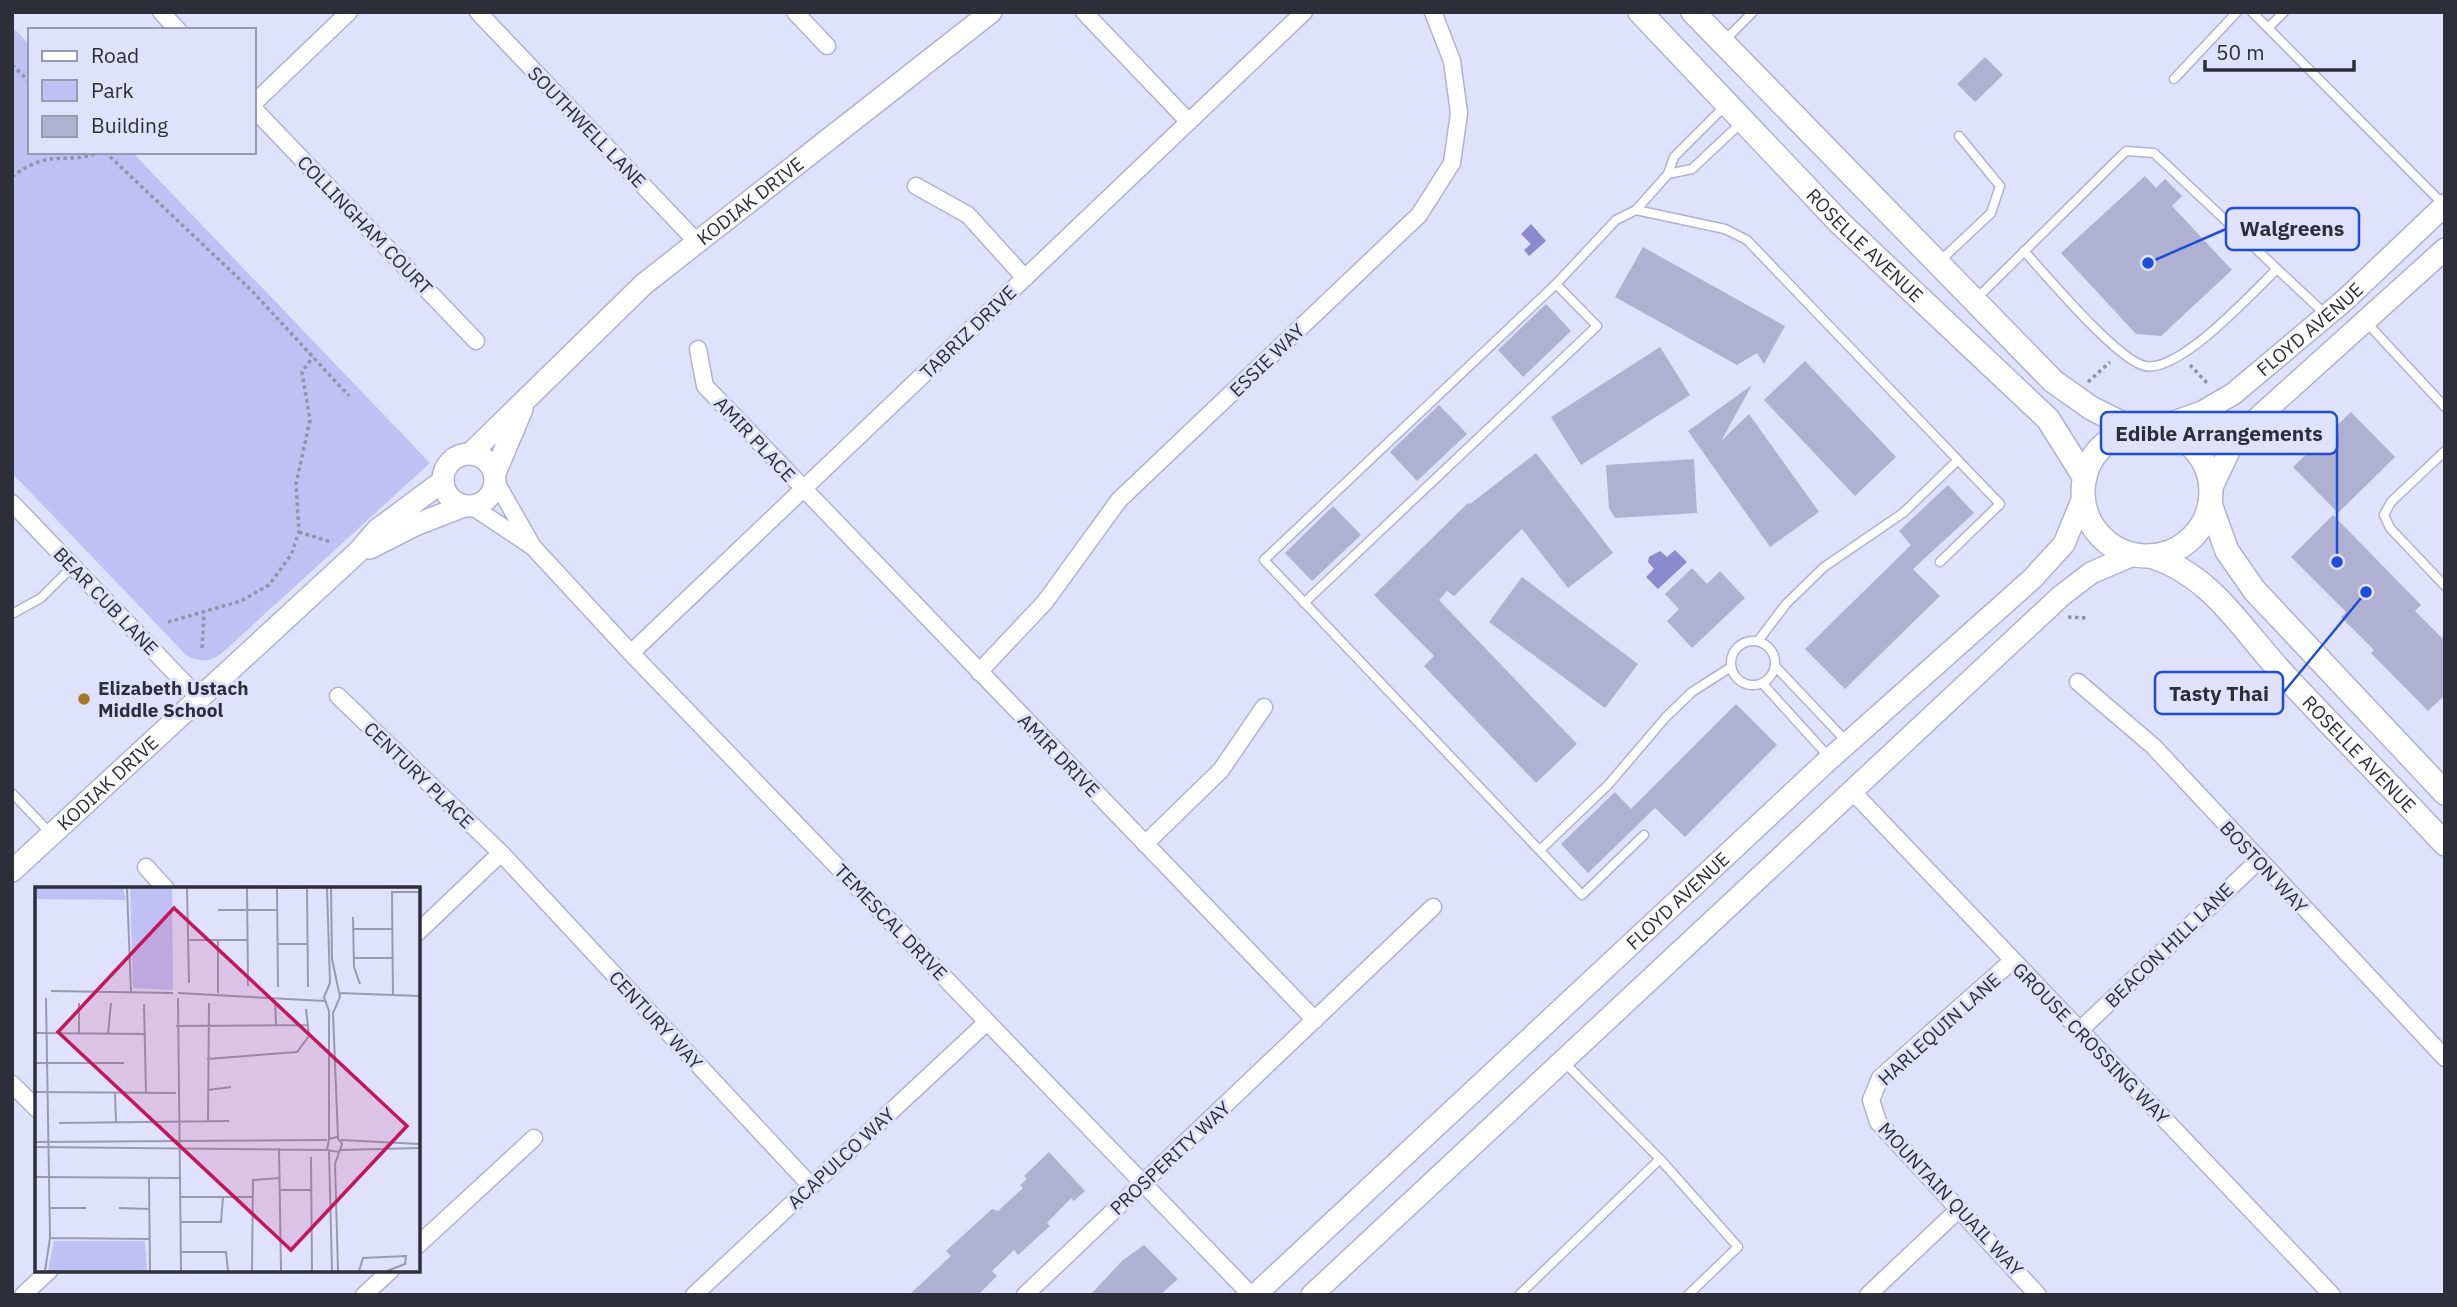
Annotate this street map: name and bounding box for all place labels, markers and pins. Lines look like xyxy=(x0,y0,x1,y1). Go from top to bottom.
callout: Walgreens xyxy=(2226,208,2359,250)
callout: Edible Arrangements xyxy=(2101,412,2337,454)
callout: Tasty Thai xyxy=(2155,672,2283,714)
place label: Elizabeth Ustach Middle School xyxy=(98,676,249,722)
marker: Elizabeth Ustach Middle School xyxy=(76,691,92,707)

